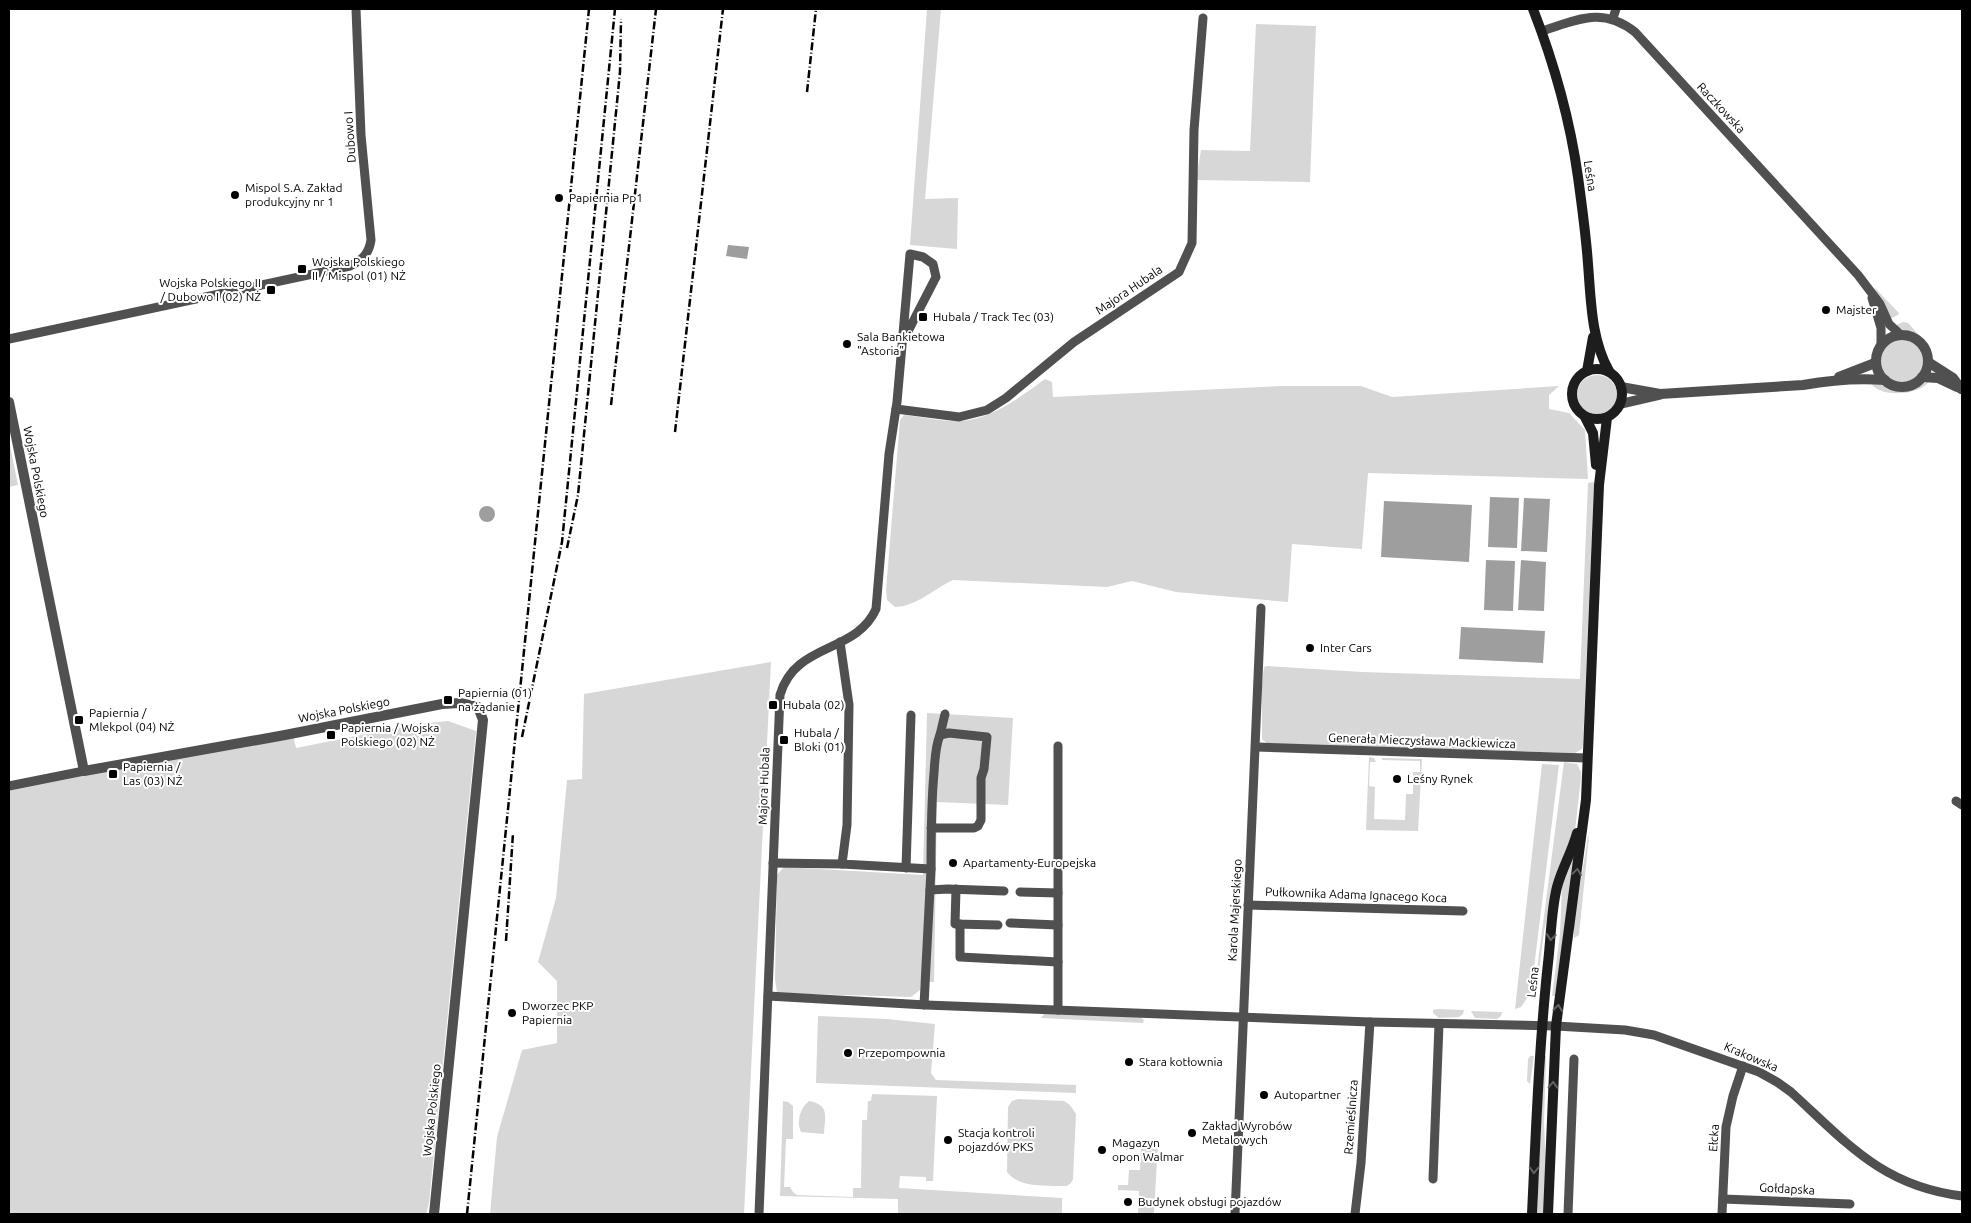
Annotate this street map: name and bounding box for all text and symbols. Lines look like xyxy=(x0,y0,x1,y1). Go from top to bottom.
street label: Raczkowska xyxy=(1695,80,1748,136)
street label: Dubowo I xyxy=(341,111,358,163)
street label: Leśna xyxy=(1582,160,1599,192)
place label: Mispol S.A. Zakład produkcyjny nr 1 xyxy=(245,181,342,208)
marker: Mispol S.A. Zakład produkcyjny nr 1 xyxy=(229,189,241,201)
place label: Papiernia Pp1 xyxy=(569,191,643,204)
marker: Papiernia Pp1 xyxy=(553,192,565,204)
place label: Wojska Polskiego II / Mispol (01) NŻ xyxy=(312,255,406,283)
street label: Majora Hubala xyxy=(1093,262,1165,317)
marker: Wojska Polskiego II / Mispol (01) NŻ xyxy=(296,263,308,275)
place label: Wojska Polskiego II / Dubowo I (02) NŻ xyxy=(159,276,261,304)
marker: Wojska Polskiego II / Dubowo I (02) NŻ xyxy=(265,284,277,296)
place label: Majster xyxy=(1836,303,1877,316)
marker: Majster xyxy=(1820,304,1832,316)
place label: Hubala / Track Tec (03) xyxy=(933,310,1054,324)
marker: Hubala / Track Tec (03) xyxy=(917,311,929,323)
place label: Sala Bankietowa "Astoria" xyxy=(857,330,945,357)
marker: Sala Bankietowa "Astoria" xyxy=(841,338,853,350)
street label: Wojska Polskiego xyxy=(21,425,52,519)
place label: Inter Cars xyxy=(1320,641,1372,654)
marker: Inter Cars xyxy=(1304,642,1316,654)
place label: Papiernia (01) na żądanie xyxy=(458,686,532,713)
street label: Wojska Polskiego xyxy=(297,694,391,725)
marker: Papiernia (01) na żądanie xyxy=(442,694,454,706)
place label: Hubala (02) xyxy=(783,698,845,712)
marker: Hubala (02) xyxy=(767,699,779,711)
place label: Papiernia / Mlekpol (04) NŻ xyxy=(89,706,175,734)
marker: Papiernia / Mlekpol (04) NŻ xyxy=(73,714,85,726)
place label: Papiernia / Wojska Polskiego (02) NŻ xyxy=(341,721,439,749)
place label: Hubala / Bloki (01) xyxy=(794,726,845,754)
marker: Papiernia / Wojska Polskiego (02) NŻ xyxy=(325,729,337,741)
street label: Generała Mieczysława Mackiewicza xyxy=(1328,731,1516,750)
marker: Hubala / Bloki (01) xyxy=(778,734,790,746)
street label: Majora Hubala xyxy=(756,747,771,825)
place label: Papiernia / Las (03) NŻ xyxy=(123,760,183,788)
marker: Papiernia / Las (03) NŻ xyxy=(107,768,119,780)
place label: Leśny Rynek xyxy=(1407,772,1473,785)
marker: Leśny Rynek xyxy=(1391,773,1403,785)
place label: Apartamenty-Europejska xyxy=(963,856,1096,869)
marker: Apartamenty-Europejska xyxy=(947,857,959,869)
street label: Karola Majerskiego xyxy=(1225,858,1244,962)
one-way arrow xyxy=(1571,868,1582,876)
street label: Pułkownika Adama Ignacego Koca xyxy=(1265,885,1447,904)
one-way arrow xyxy=(1546,933,1557,941)
street label: Leśna xyxy=(1524,966,1541,998)
place label: Dworzec PKP Papiernia xyxy=(522,999,593,1026)
one-way arrow xyxy=(1552,1003,1563,1011)
marker: Dworzec PKP Papiernia xyxy=(506,1007,518,1019)
street label: Krakowska xyxy=(1722,1039,1780,1074)
place label: Przepompownia xyxy=(858,1046,945,1059)
marker: Przepompownia xyxy=(842,1047,854,1059)
place label: Stara kotłownia xyxy=(1139,1055,1223,1068)
marker: Stara kotłownia xyxy=(1123,1056,1135,1068)
street label: Wojska Polskiego xyxy=(420,1063,443,1157)
street label: Rzemieślnicza xyxy=(1341,1079,1360,1155)
one-way arrow xyxy=(1548,1080,1558,1088)
place label: Autopartner xyxy=(1274,1088,1341,1101)
marker: Autopartner xyxy=(1258,1089,1270,1101)
place label: Zakład Wyrobów Metalowych xyxy=(1202,1119,1293,1146)
street label: Ełcka xyxy=(1706,1124,1721,1152)
place label: Stacja kontroli pojazdów PKS xyxy=(958,1126,1035,1153)
marker: Zakład Wyrobów Metalowych xyxy=(1186,1127,1198,1139)
marker: Stacja kontroli pojazdów PKS xyxy=(942,1134,954,1146)
place label: Magazyn opon Walmar xyxy=(1112,1136,1184,1163)
marker: Magazyn opon Walmar xyxy=(1096,1144,1108,1156)
one-way arrow xyxy=(1529,1166,1540,1174)
street label: Gołdapska xyxy=(1759,1181,1815,1196)
place label: Budynek obsługi pojazdów xyxy=(1138,1195,1282,1208)
marker: Budynek obsługi pojazdów xyxy=(1122,1196,1134,1208)

